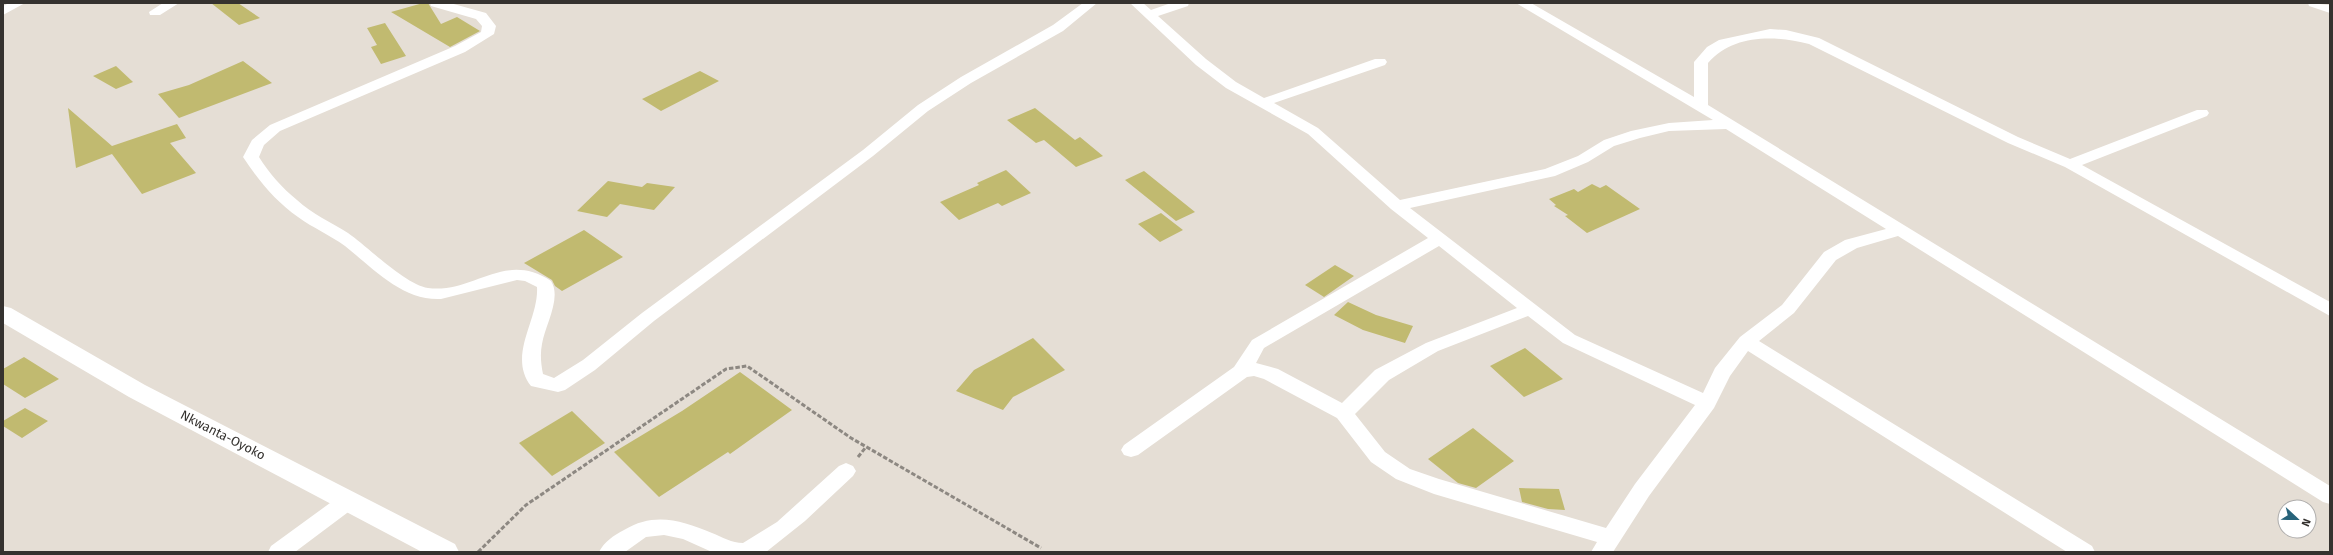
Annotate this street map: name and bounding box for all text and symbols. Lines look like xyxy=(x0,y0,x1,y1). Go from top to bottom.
street label: Nkwanta-Oyoko xyxy=(178,407,268,463)
north arrow xyxy=(2277,499,2317,539)
text: N xyxy=(2298,517,2313,528)

